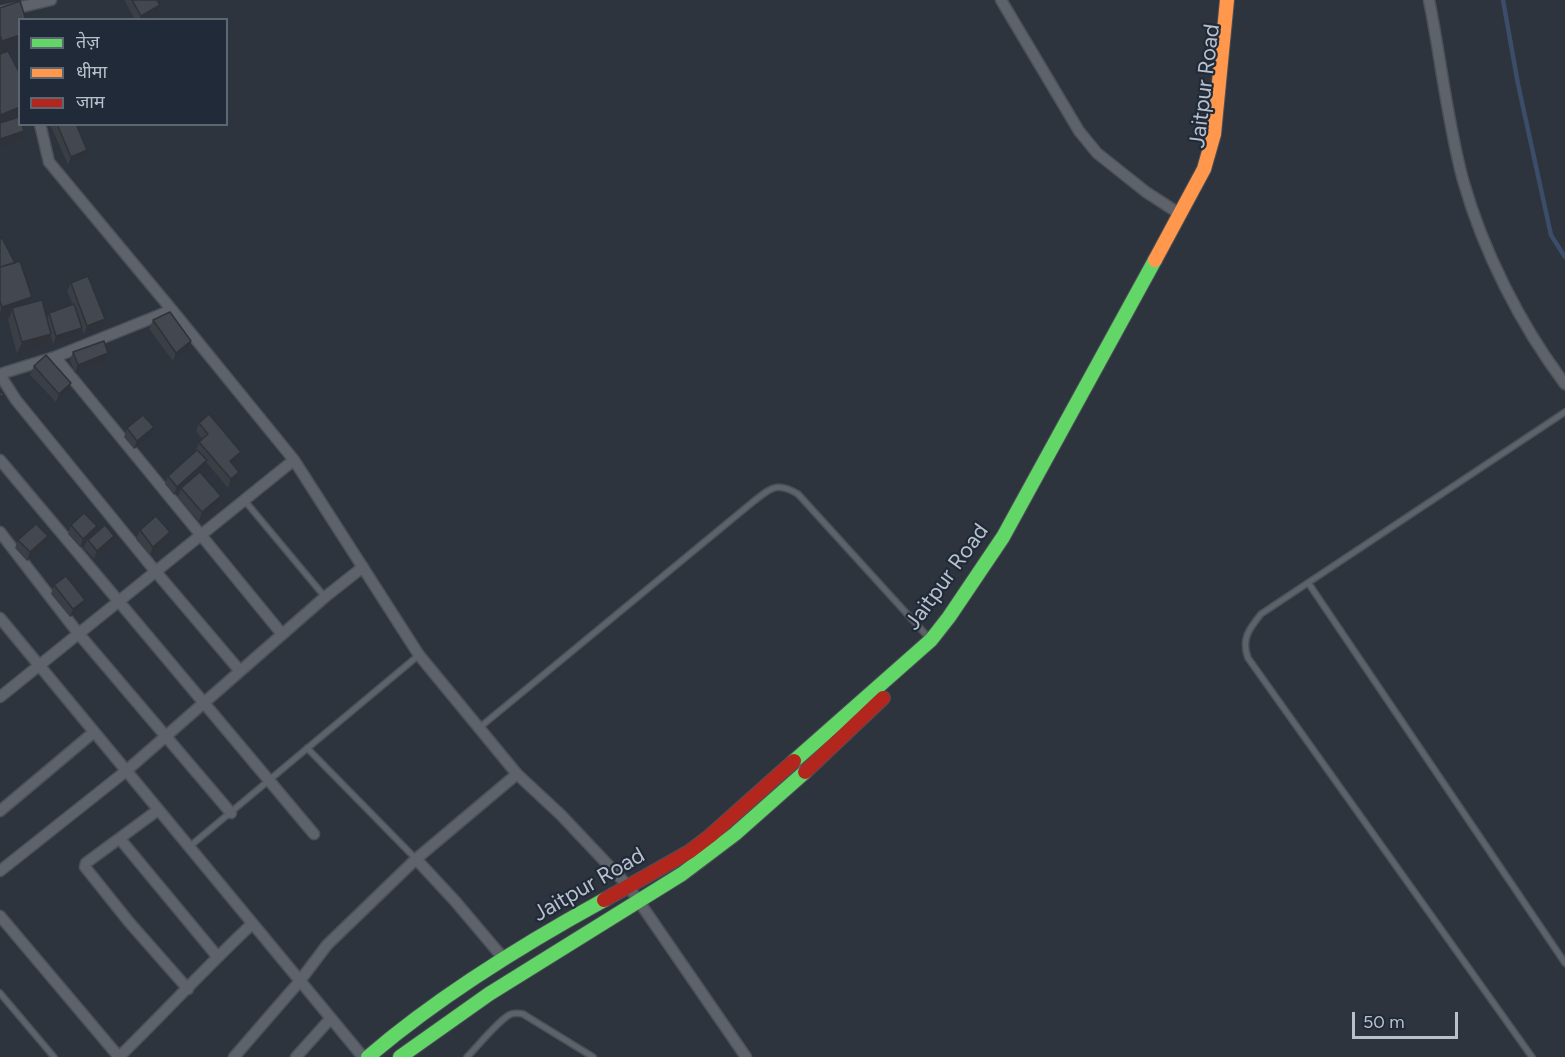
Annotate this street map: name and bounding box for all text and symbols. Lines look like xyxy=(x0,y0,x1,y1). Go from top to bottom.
legend xyxy=(18,18,228,126)
street label: Jaitpur Road xyxy=(1184,22,1226,150)
text: तेज़ xyxy=(76,31,100,53)
text: धीमा xyxy=(76,61,107,83)
text: जाम xyxy=(76,91,105,113)
street label: Jaitpur Road xyxy=(900,519,994,635)
street label: Jaitpur Road xyxy=(528,842,650,928)
scale bar xyxy=(1355,1000,1462,1038)
text: 50 m xyxy=(1363,1011,1405,1033)

